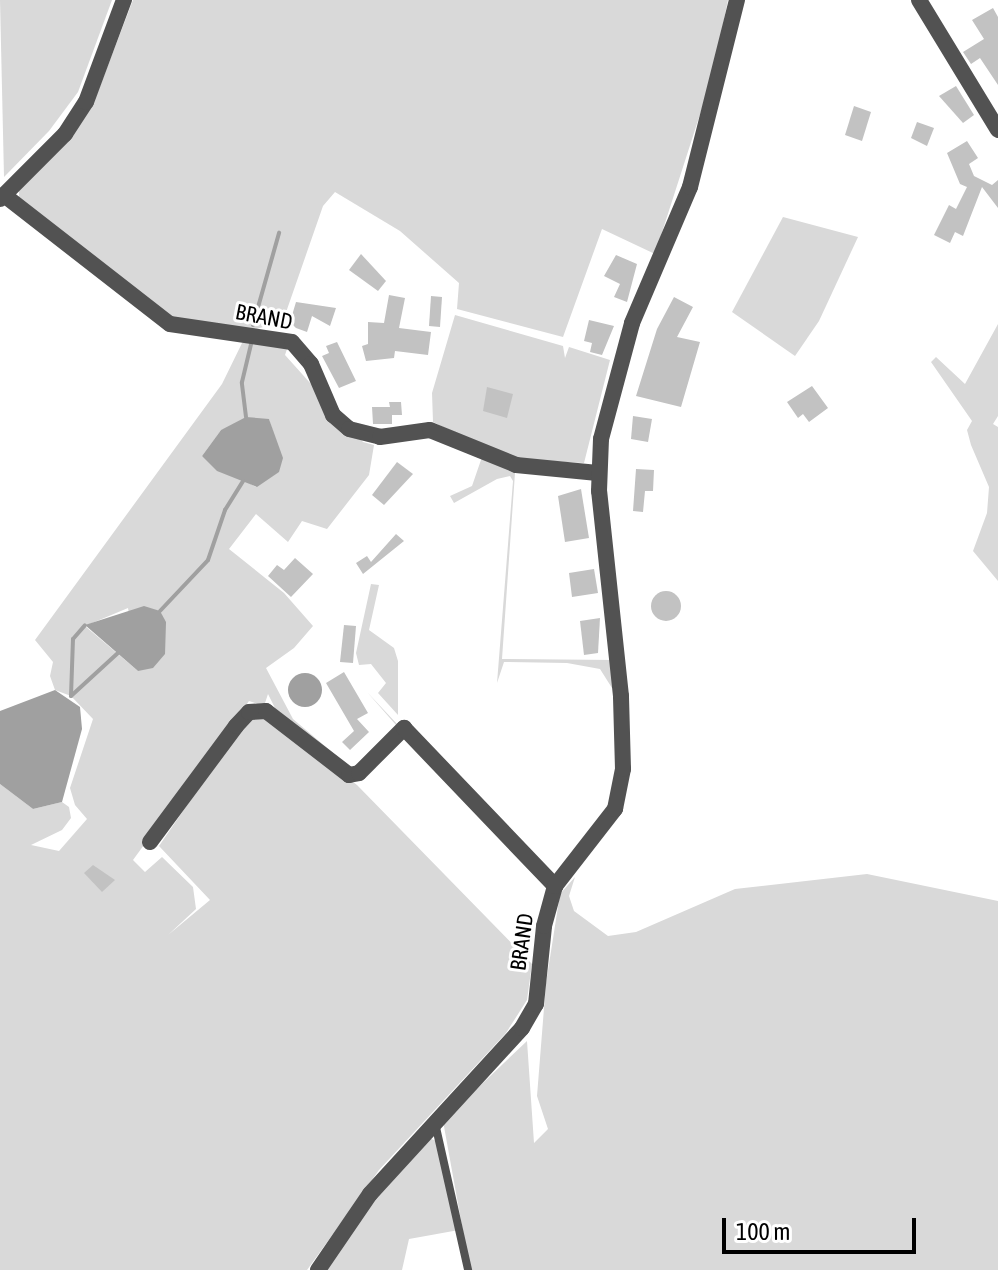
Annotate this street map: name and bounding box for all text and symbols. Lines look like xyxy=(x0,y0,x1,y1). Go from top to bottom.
street label: BRAND xyxy=(233,299,295,335)
street label: BRAND xyxy=(505,912,539,972)
scale bar xyxy=(726,1202,920,1252)
text: 100 m xyxy=(736,1218,790,1245)

